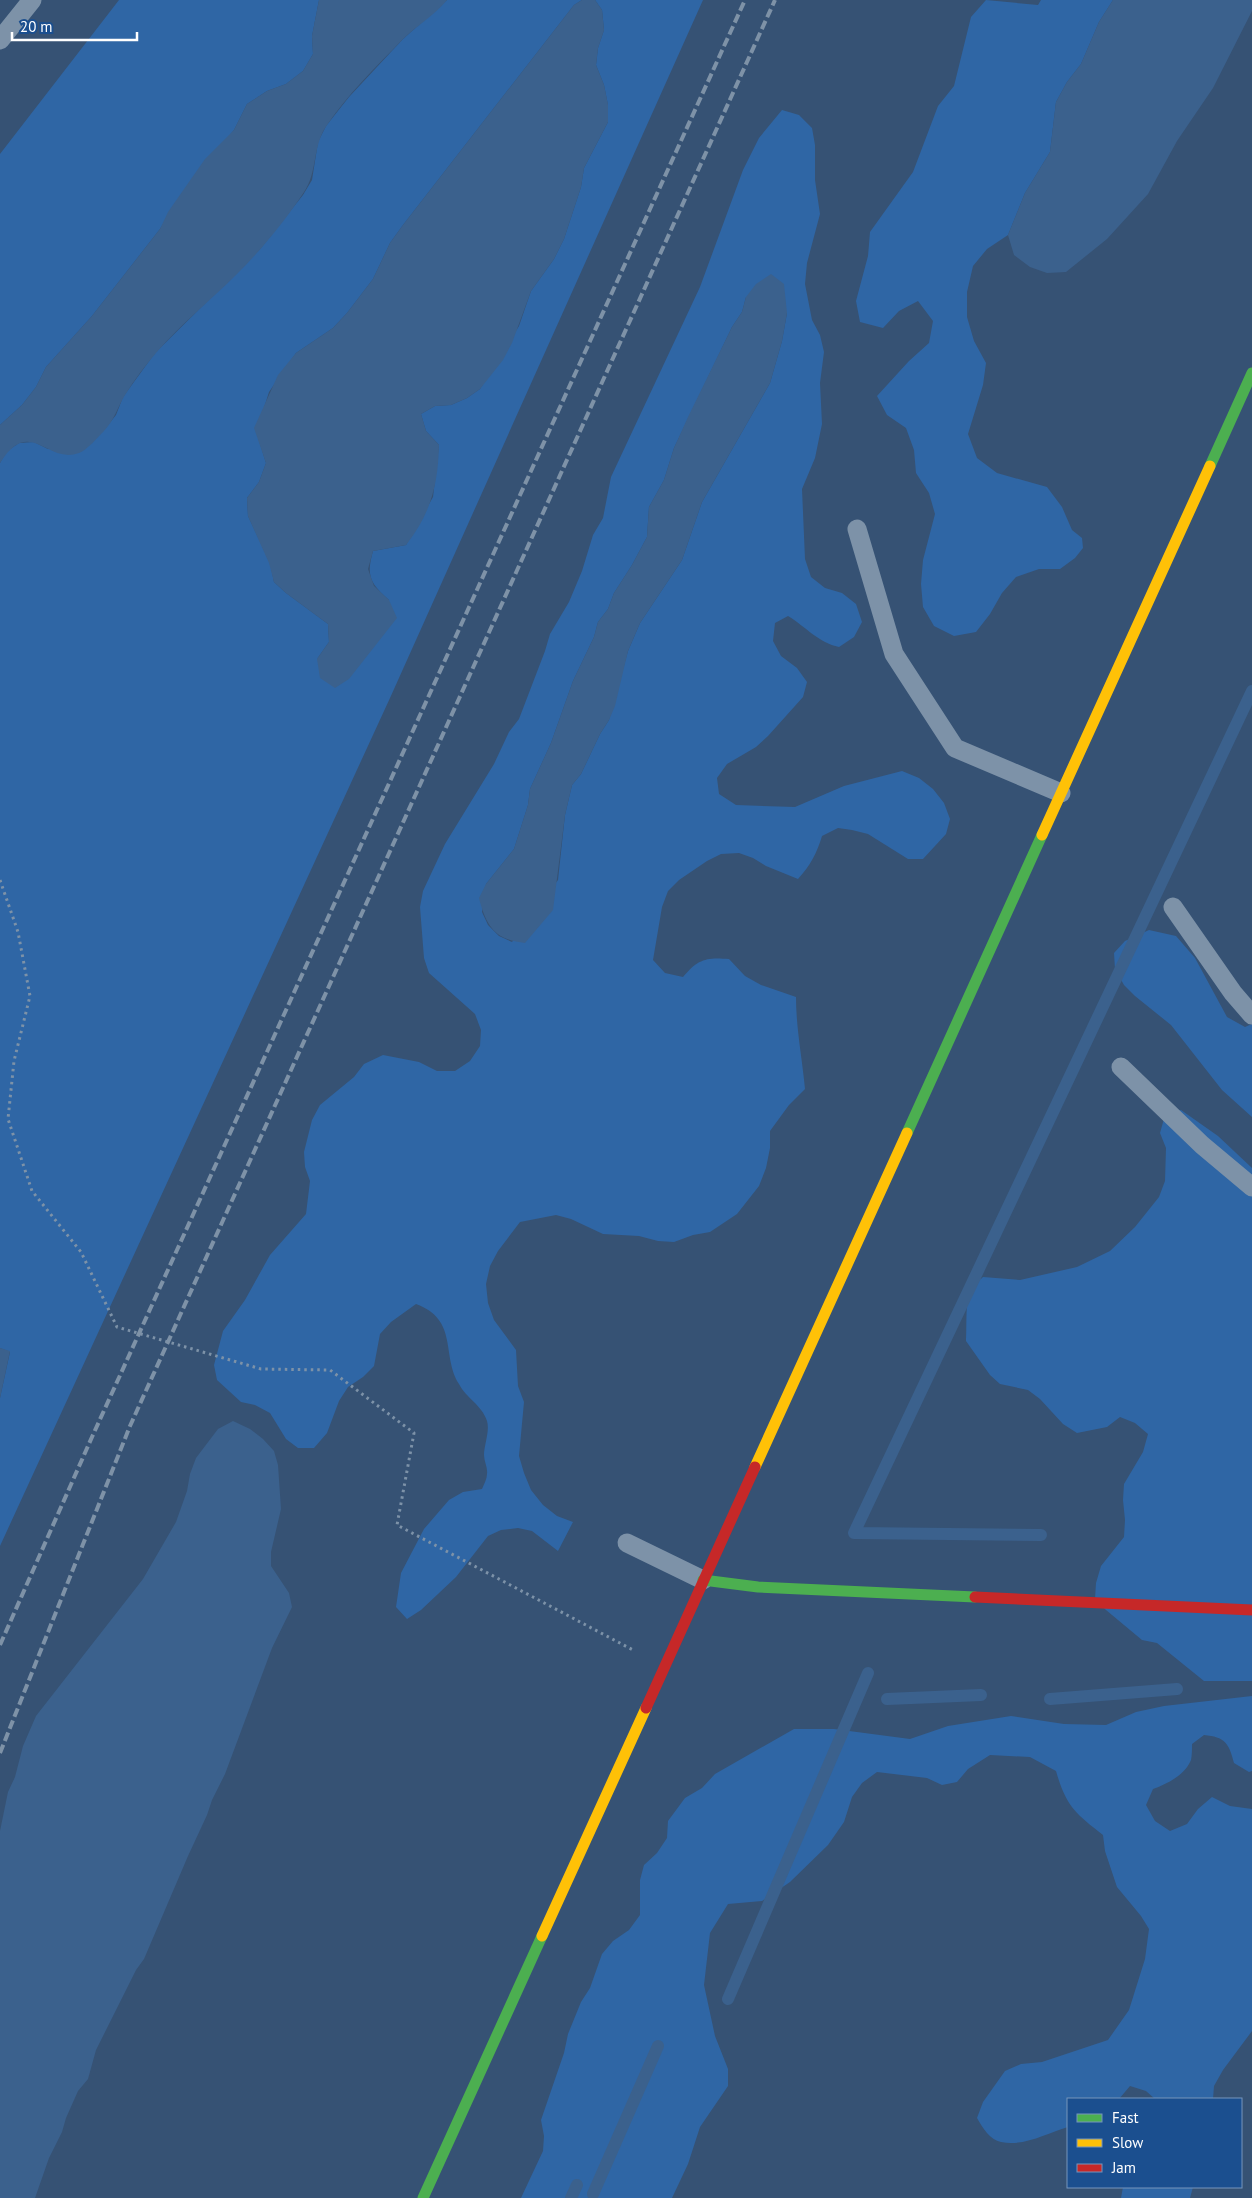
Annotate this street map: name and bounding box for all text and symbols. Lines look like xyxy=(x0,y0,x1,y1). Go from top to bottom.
scale bar xyxy=(12,10,138,42)
text: 20 m xyxy=(20,17,53,36)
legend xyxy=(1067,2098,1242,2188)
text: Fast xyxy=(1112,2108,1139,2127)
text: Slow xyxy=(1112,2133,1143,2152)
text: Jam xyxy=(1111,2158,1136,2177)

